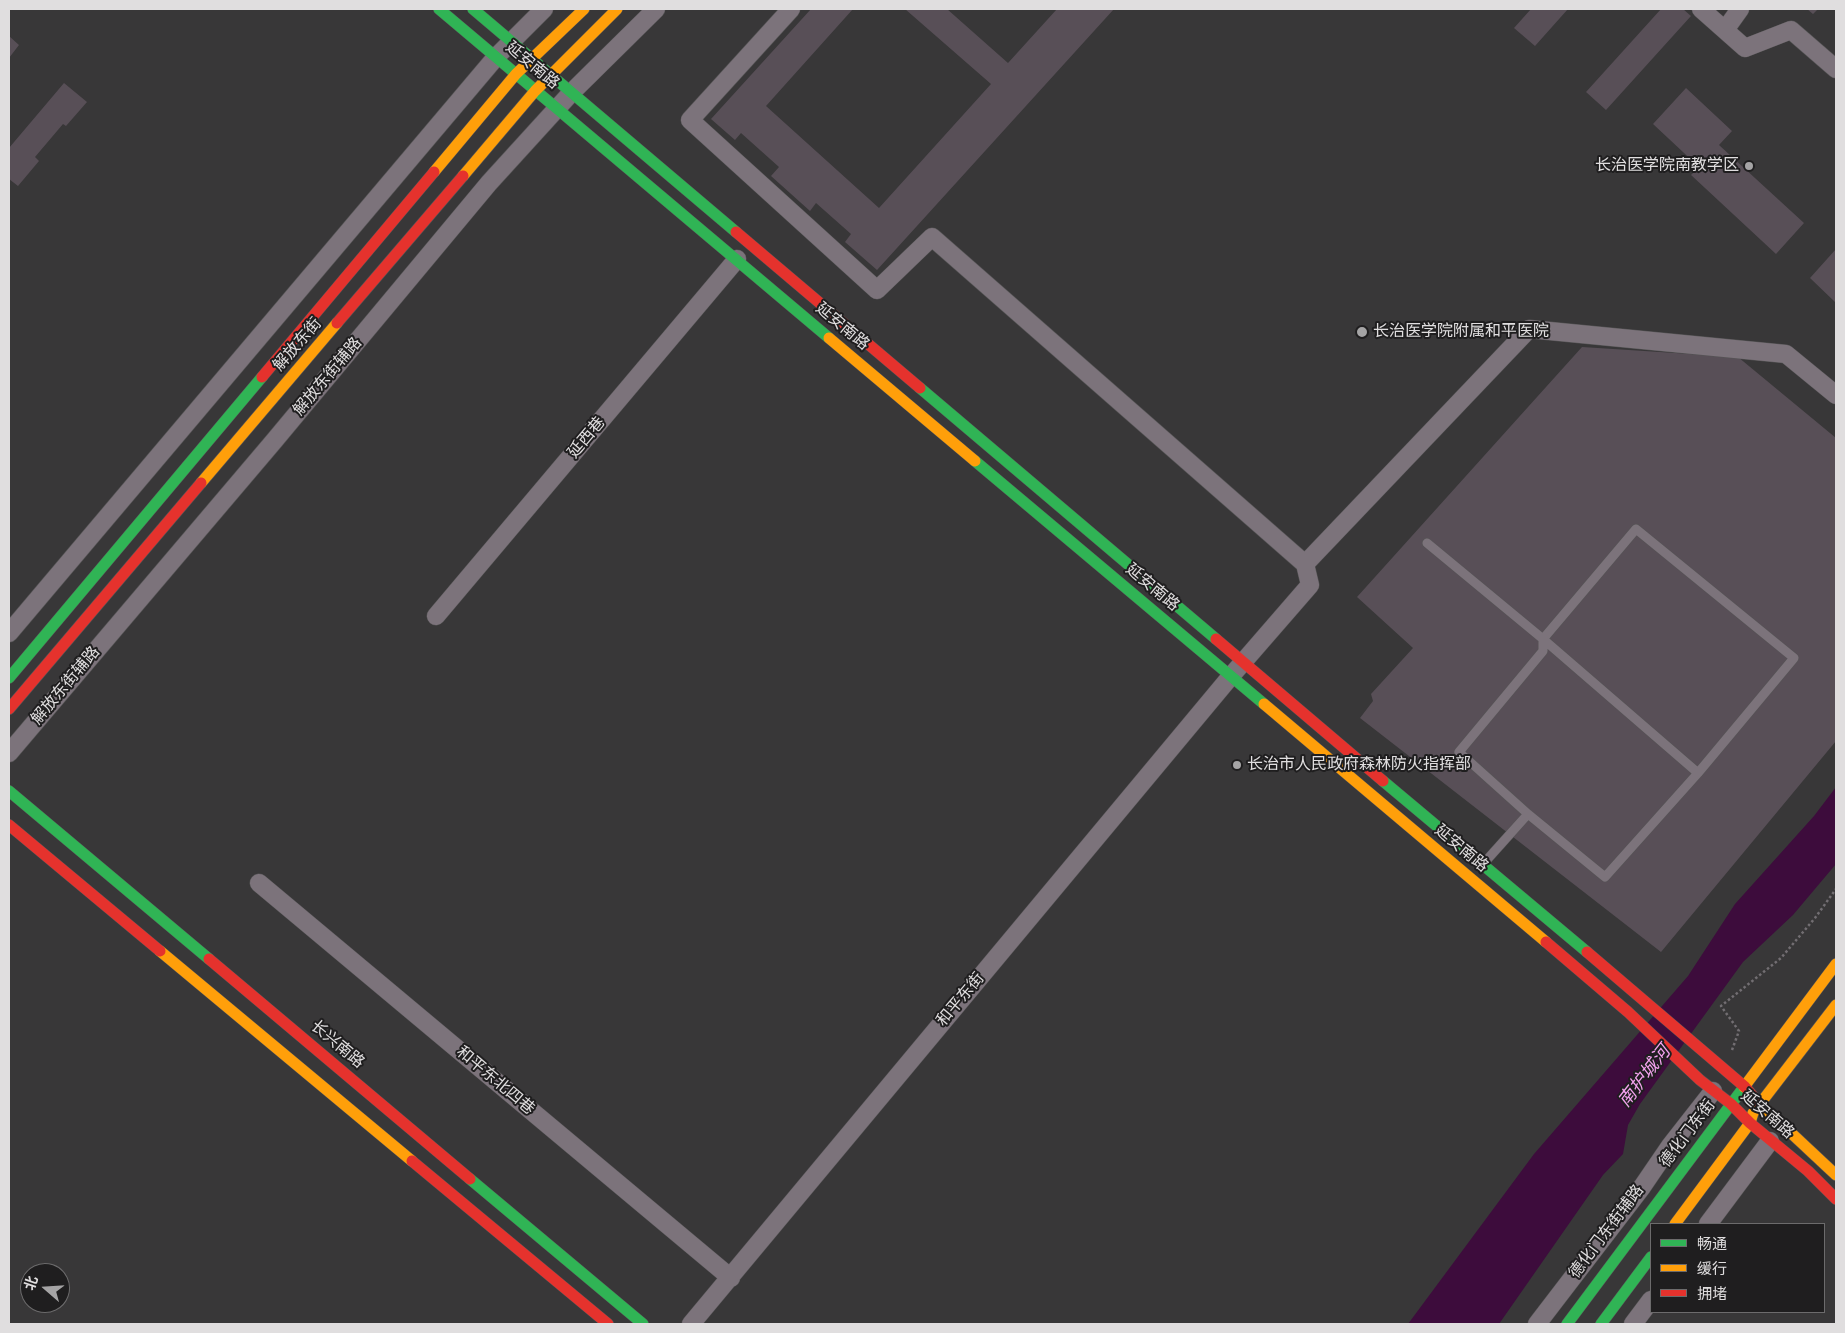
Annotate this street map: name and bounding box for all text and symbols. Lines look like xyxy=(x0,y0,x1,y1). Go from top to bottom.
street label: 延安南路 xyxy=(501,38,563,94)
place label: 长治医学院南教学区 xyxy=(1595,156,1739,176)
marker: 长治医学院南教学区 xyxy=(1743,160,1755,172)
street label: 延安南路 xyxy=(811,299,873,355)
street label: 解放东街 xyxy=(270,315,326,375)
place label: 长治医学院附属和平医院 xyxy=(1373,322,1549,342)
marker: 长治医学院附属和平医院 xyxy=(1355,325,1369,339)
street label: 解放东街辅路 xyxy=(290,334,366,420)
street label: 延西巷 xyxy=(564,413,610,463)
street label: 延安南路 xyxy=(1121,560,1183,616)
street label: 解放东街辅路 xyxy=(28,643,104,729)
place label: 长治市人民政府森林防火指挥部 xyxy=(1247,755,1471,775)
marker: 长治市人民政府森林防火指挥部 xyxy=(1231,759,1243,771)
street label: 延安南路 xyxy=(1430,821,1492,877)
street label: 和平东街 xyxy=(933,969,989,1031)
street label: 长兴南路 xyxy=(306,1017,368,1073)
water label: 南护城河 xyxy=(1614,1042,1676,1112)
street label: 和平东北四巷 xyxy=(452,1043,538,1119)
street label: 延安南路 xyxy=(1737,1087,1797,1143)
street label: 德化门东街 xyxy=(1656,1096,1720,1172)
street label: 德化门东街辅路 xyxy=(1566,1181,1648,1283)
legend xyxy=(1650,1223,1825,1313)
text: 畅通 xyxy=(1697,1235,1727,1254)
text: 缓行 xyxy=(1697,1260,1727,1279)
north arrow xyxy=(20,1263,70,1313)
text: 北 xyxy=(21,1274,42,1293)
text: 拥堵 xyxy=(1697,1285,1727,1304)

